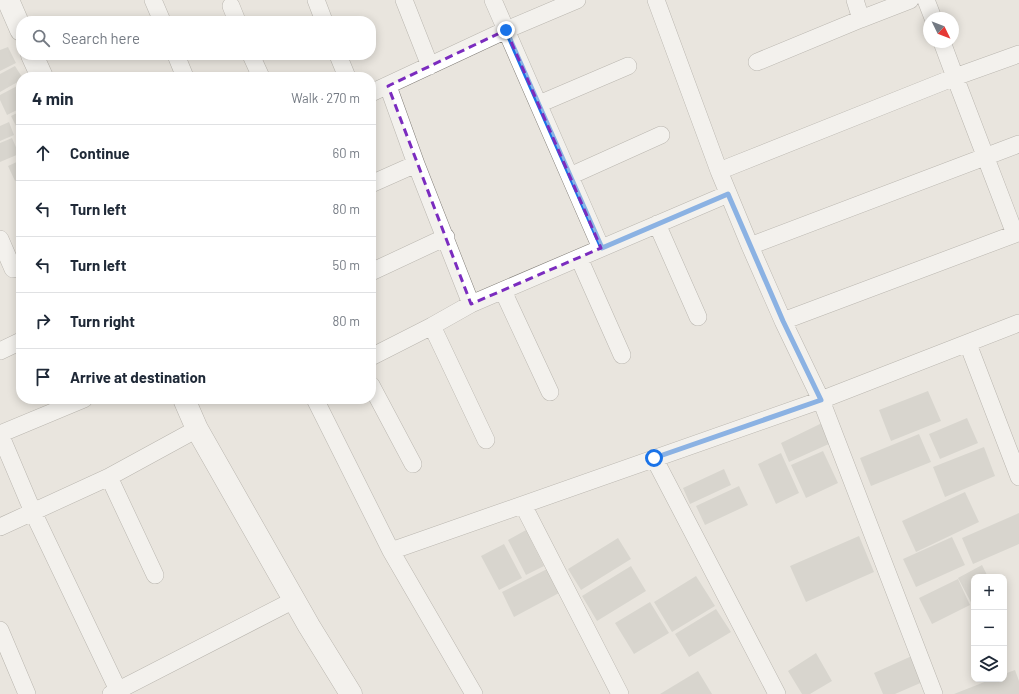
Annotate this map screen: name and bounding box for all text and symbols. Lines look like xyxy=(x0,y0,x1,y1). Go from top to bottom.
north arrow xyxy=(923,12,959,48)
search box xyxy=(16,16,376,60)
route end xyxy=(497,21,515,39)
icon: search xyxy=(30,27,52,49)
text: Search here xyxy=(62,29,140,47)
text: 4 min xyxy=(32,88,74,108)
text: Walk · 270 m xyxy=(291,90,360,106)
icon: ahead xyxy=(32,142,54,164)
text: Continue xyxy=(70,144,130,162)
text: 60 m xyxy=(333,145,360,161)
icon: left xyxy=(32,198,54,220)
text: Turn left xyxy=(70,200,126,218)
text: 80 m xyxy=(333,201,360,217)
icon: left xyxy=(32,254,54,276)
text: Turn left xyxy=(70,256,126,274)
text: 50 m xyxy=(333,257,360,273)
icon: right xyxy=(32,310,54,332)
text: Turn right xyxy=(70,312,135,330)
text: 80 m xyxy=(333,313,360,329)
icon: arrive xyxy=(32,366,54,388)
text: Arrive at destination xyxy=(70,368,206,386)
route start xyxy=(645,449,663,467)
map controls xyxy=(971,574,1007,682)
button: + xyxy=(971,574,1007,610)
button: − xyxy=(971,610,1007,646)
button: layers xyxy=(971,646,1007,682)

